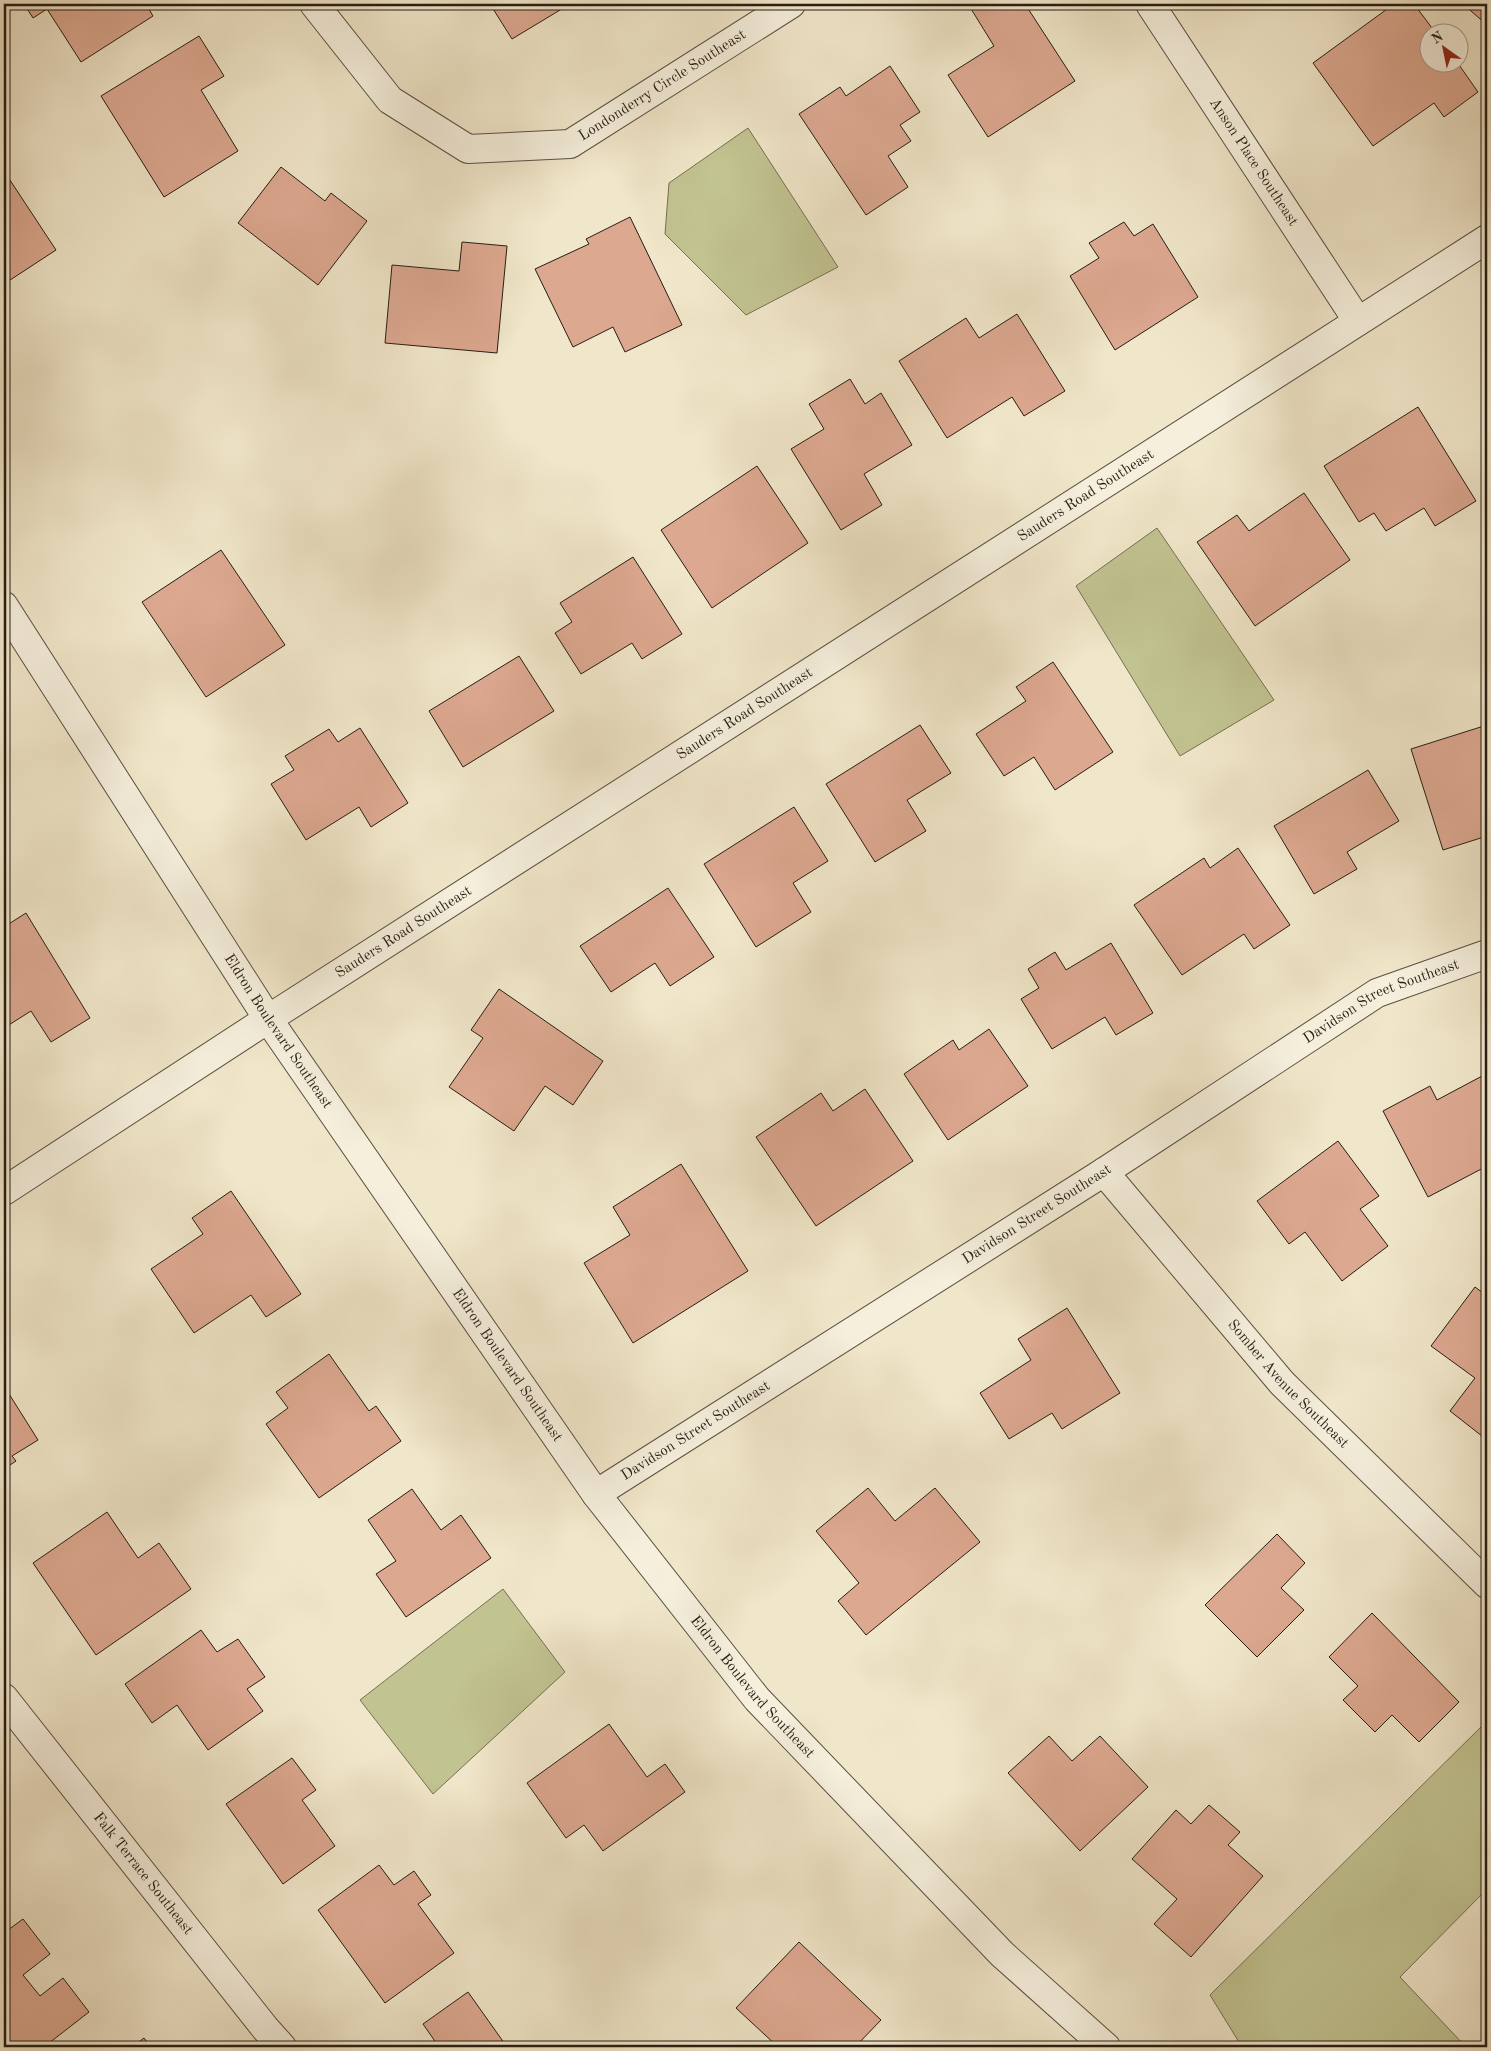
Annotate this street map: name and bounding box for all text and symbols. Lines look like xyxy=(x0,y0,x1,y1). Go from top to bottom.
north arrow xyxy=(1418,22,1468,72)
street label: Londonderry Circle Southeast xyxy=(576,27,749,144)
text: N xyxy=(1429,29,1446,47)
street label: Anson Place Southeast xyxy=(1206,95,1301,229)
street label: Sauders Road Southeast xyxy=(1015,447,1157,545)
street label: Sauders Road Southeast xyxy=(674,665,815,763)
street label: Sauders Road Southeast xyxy=(333,883,474,981)
street label: Eldron Boulevard Southeast xyxy=(221,951,335,1111)
street label: Davidson Street Southeast xyxy=(1301,957,1461,1047)
street label: Davidson Street Southeast xyxy=(960,1162,1114,1267)
street label: Eldron Boulevard Southeast xyxy=(449,1286,565,1445)
street label: Somber Avenue Southeast xyxy=(1225,1317,1351,1451)
street label: Davidson Street Southeast xyxy=(619,1378,773,1484)
street label: Eldron Boulevard Southeast xyxy=(687,1613,817,1761)
street label: Falk Terrace Southeast xyxy=(90,1810,196,1938)

